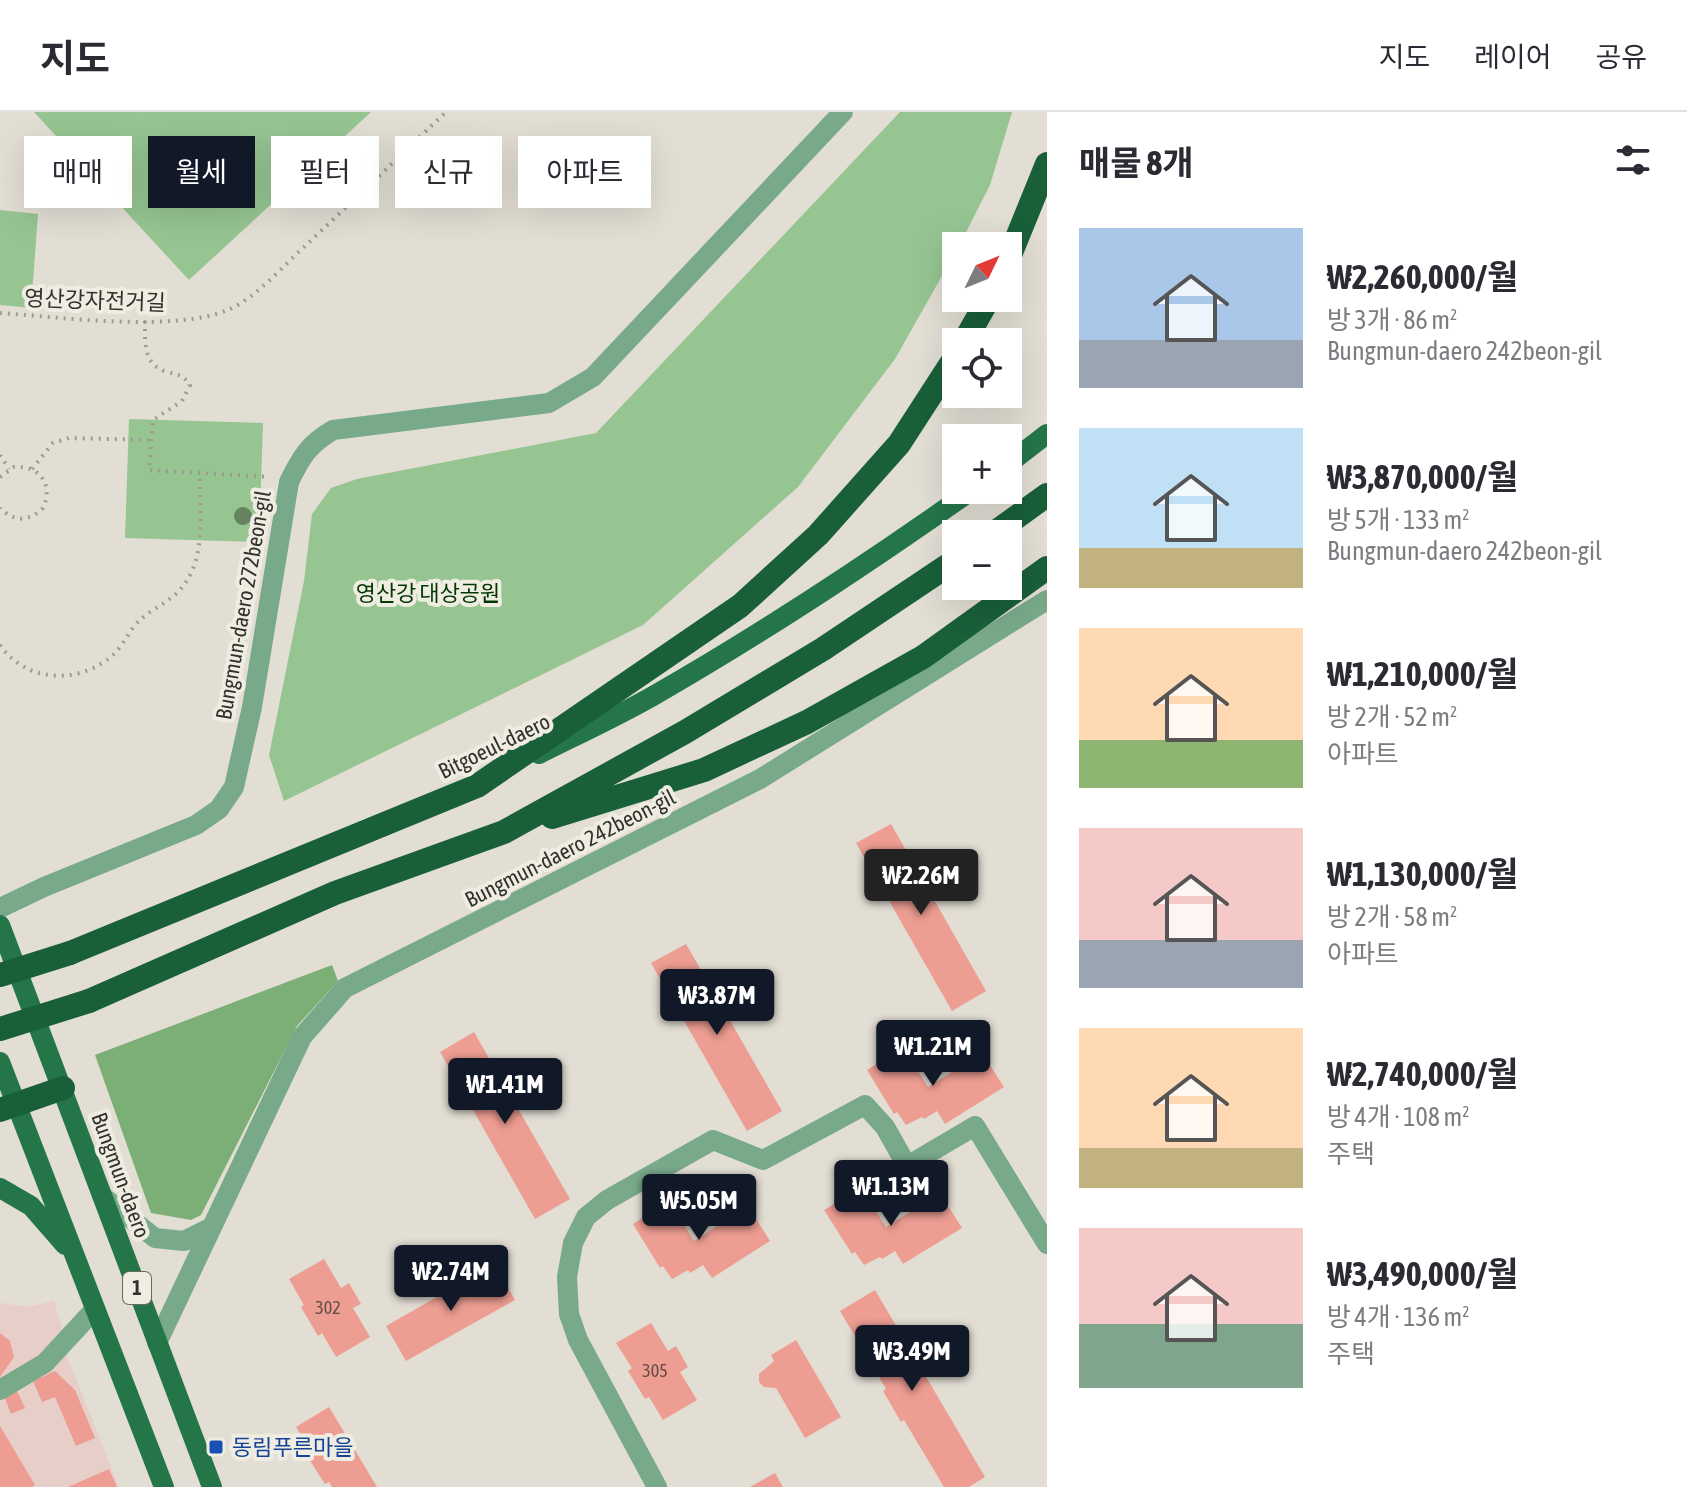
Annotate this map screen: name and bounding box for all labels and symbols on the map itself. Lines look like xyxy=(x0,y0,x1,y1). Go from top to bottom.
north arrow xyxy=(942,232,1022,312)
street label: 영산강자전거길 xyxy=(24,285,166,315)
street label: Bungmun-daero 272beon-gil xyxy=(210,488,276,722)
park label: 영산강 대상공원 xyxy=(356,580,500,606)
street label: Bitgoeul-daero xyxy=(434,708,554,784)
street label: Bungmun-daero 242beon-gil xyxy=(461,784,680,912)
pin: ₩2.26M xyxy=(856,849,986,917)
pin: ₩3.87M xyxy=(652,969,782,1037)
pin: ₩1.21M xyxy=(868,1020,998,1088)
pin: ₩1.41M xyxy=(440,1058,570,1126)
street label: Bungmun-daero xyxy=(86,1109,156,1241)
pin: ₩1.13M xyxy=(826,1160,956,1228)
pin: ₩5.05M xyxy=(634,1174,764,1242)
pin: ₩2.74M xyxy=(386,1245,516,1313)
road number: 1 xyxy=(123,1272,151,1304)
house number: 302 xyxy=(315,1297,341,1318)
pin: ₩3.49M xyxy=(847,1325,977,1393)
house number: 305 xyxy=(642,1360,668,1381)
place label: 동림푸른마을 xyxy=(232,1434,353,1460)
marker: 동림푸른마을 xyxy=(207,1438,225,1456)

